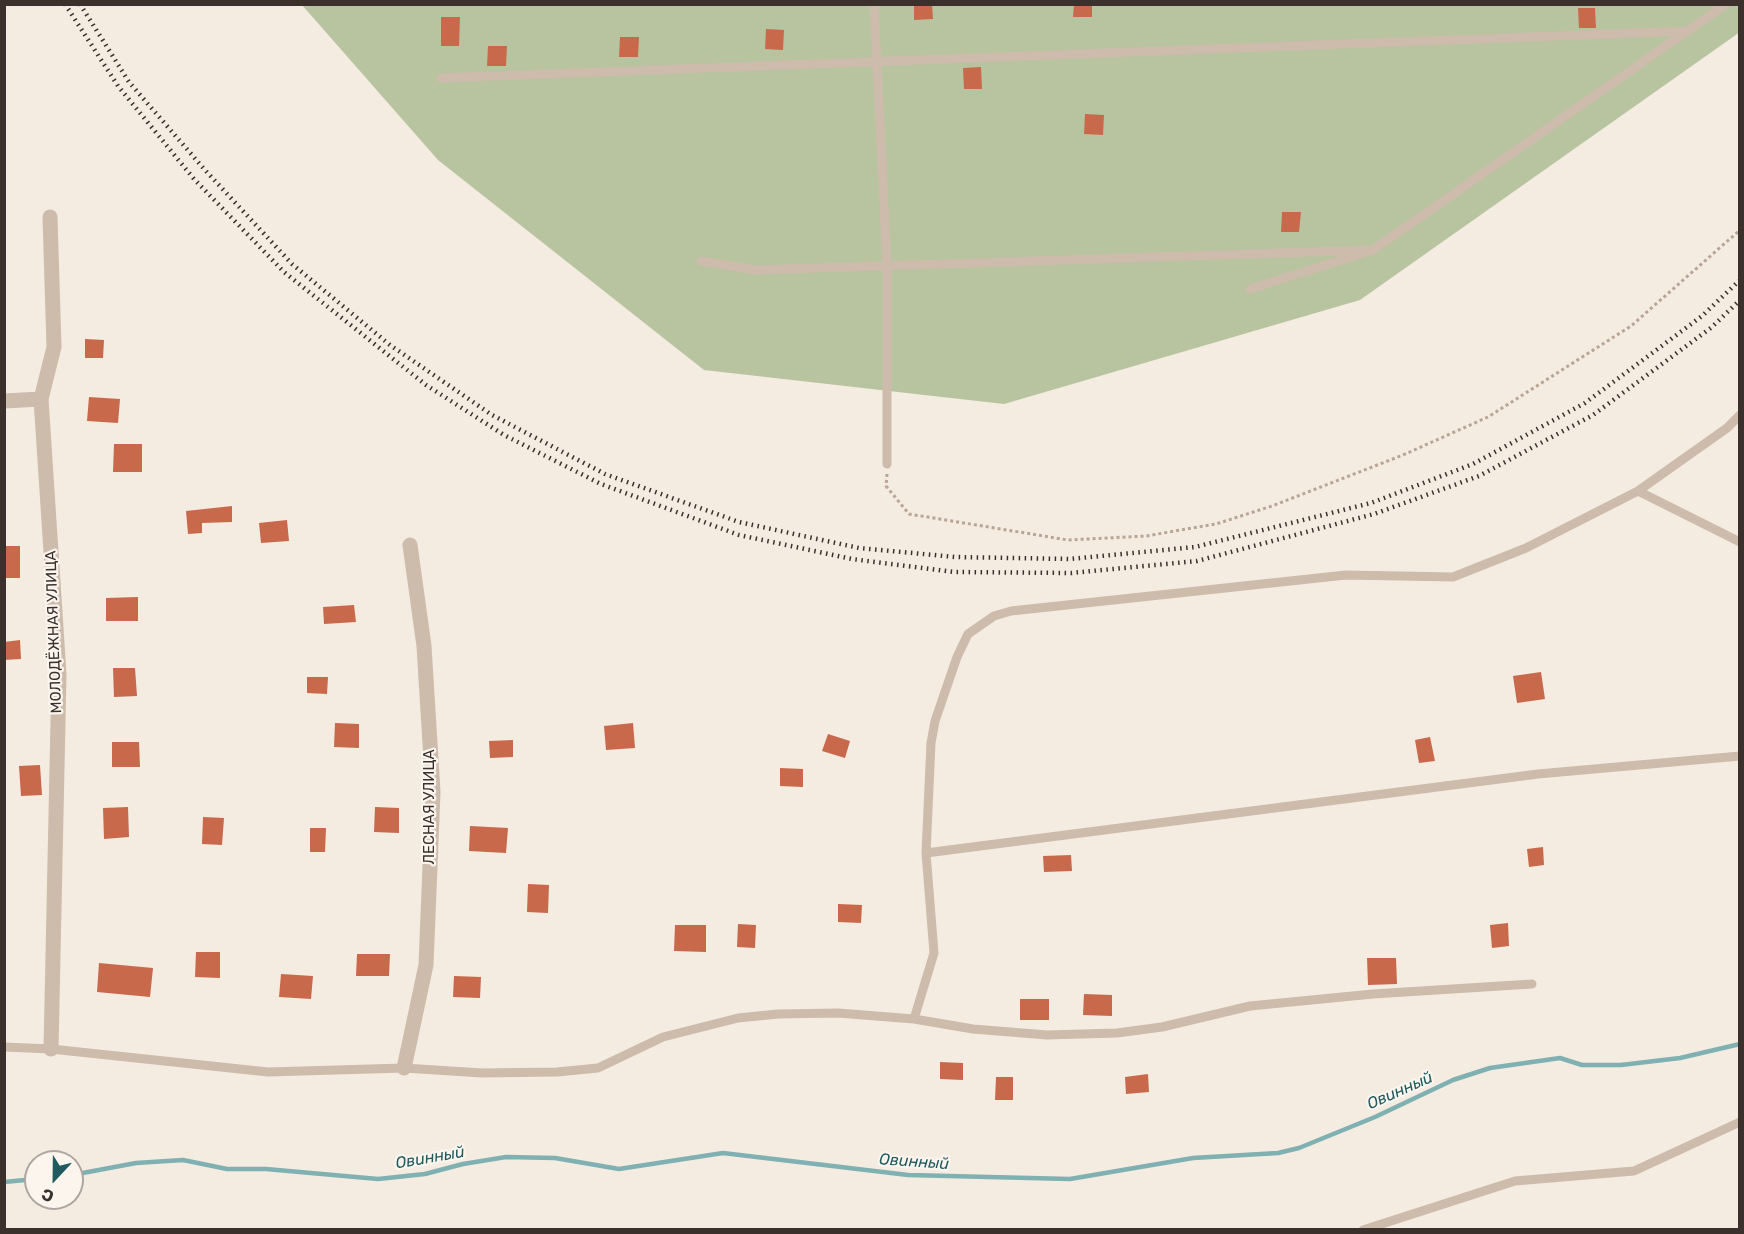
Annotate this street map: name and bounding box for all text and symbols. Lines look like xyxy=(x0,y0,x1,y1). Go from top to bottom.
street label: МОЛОДЁЖНАЯ УЛИЦА xyxy=(42,550,66,714)
street label: ЛЕСНАЯ УЛИЦА xyxy=(421,749,439,865)
water label: Овинный xyxy=(1364,1068,1436,1114)
water label: Овинный xyxy=(394,1142,466,1174)
north arrow xyxy=(24,1150,84,1210)
water label: Овинный xyxy=(878,1150,950,1174)
text: С xyxy=(39,1184,57,1206)

